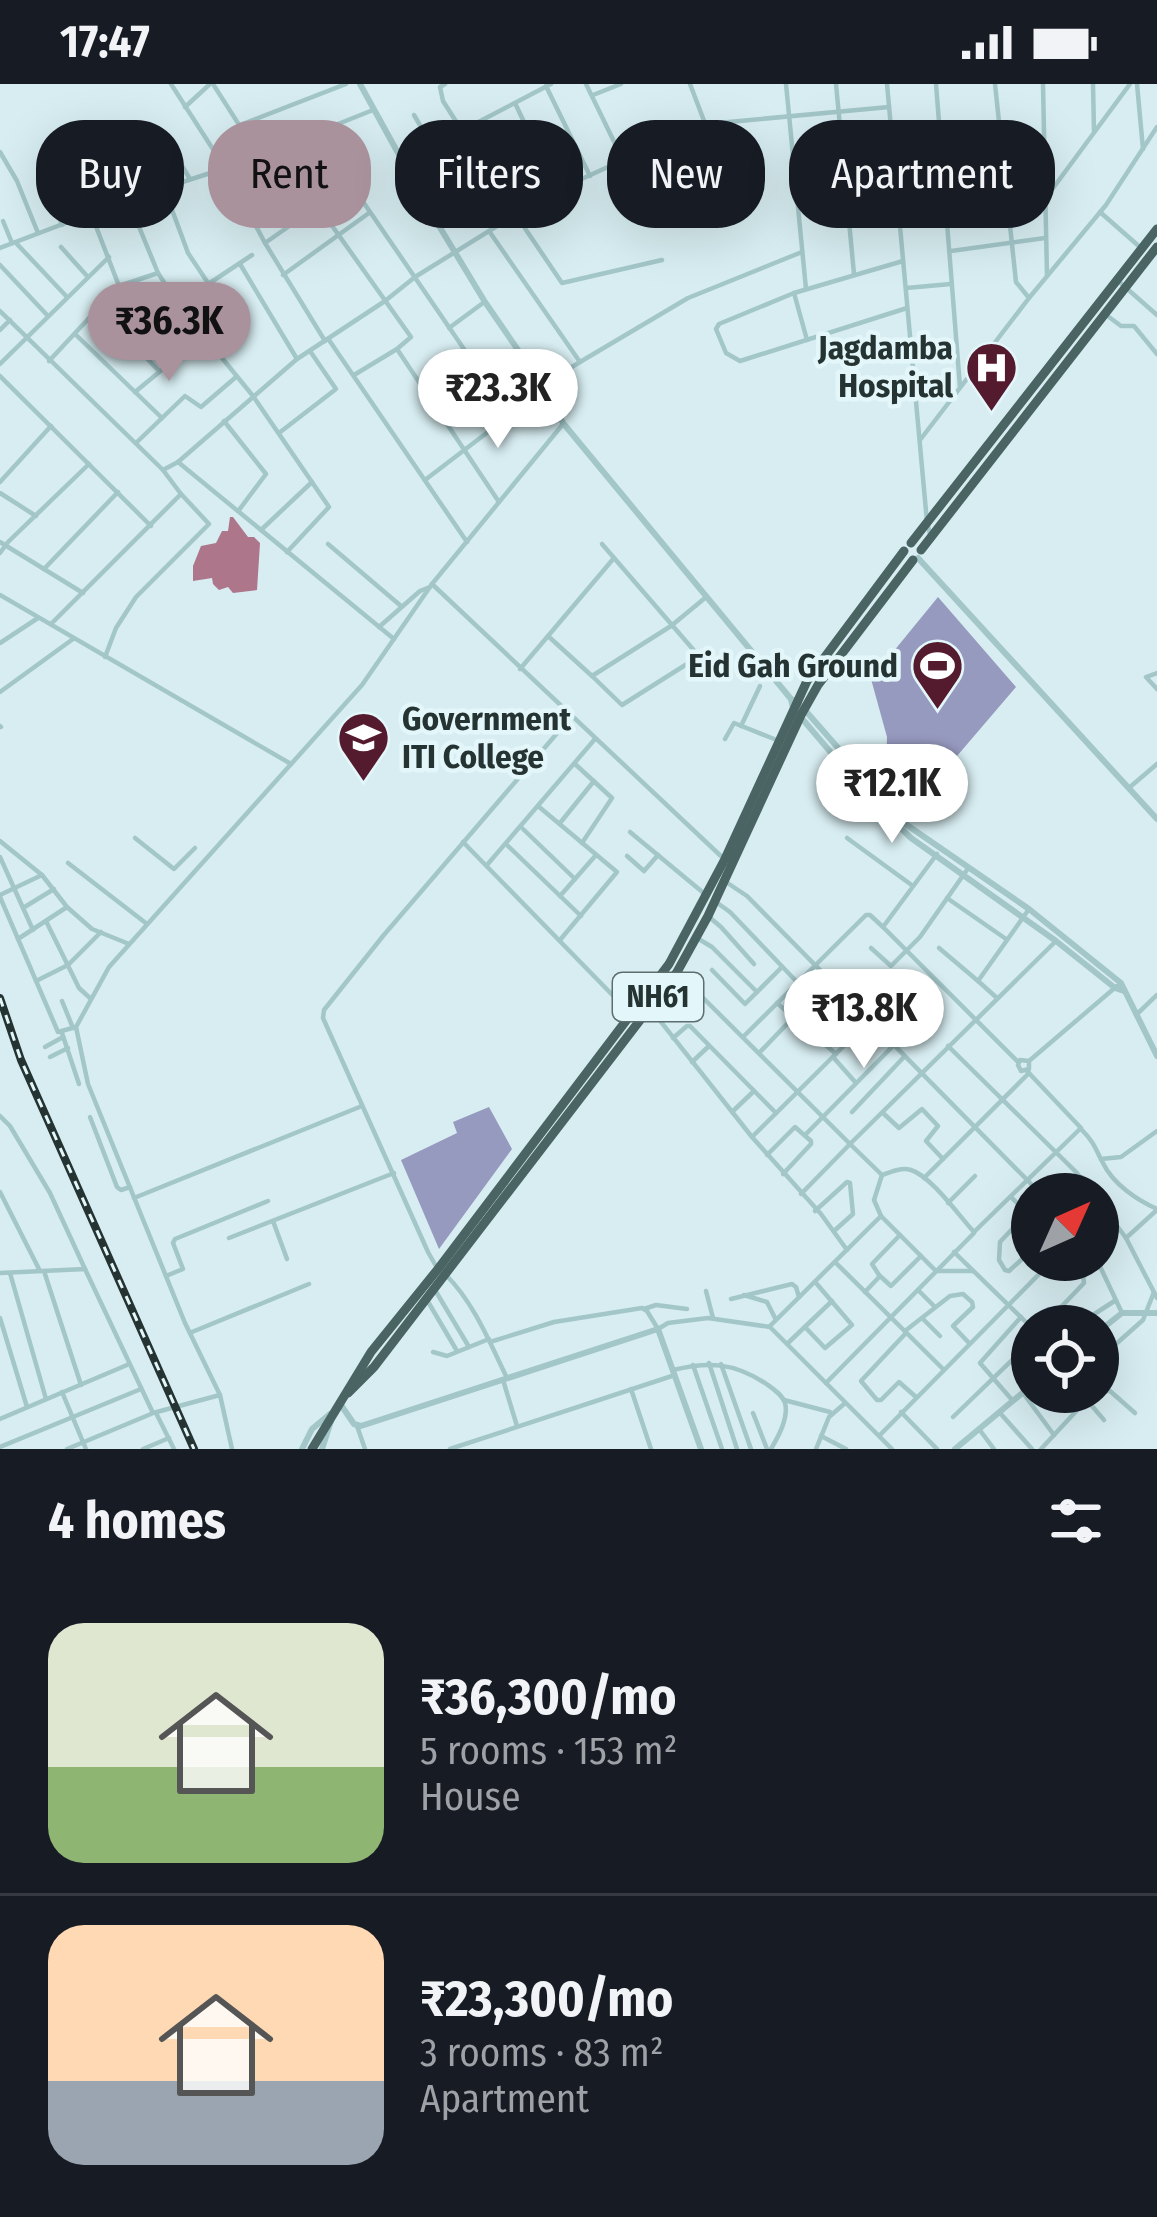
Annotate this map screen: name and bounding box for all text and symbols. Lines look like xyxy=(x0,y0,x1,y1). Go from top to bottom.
text: 17:47 xyxy=(60,15,150,69)
chip: Buy xyxy=(36,120,184,228)
chip: Rent xyxy=(208,120,371,228)
chip: Filters xyxy=(395,120,583,228)
chip: New xyxy=(607,120,765,228)
chip: Apartment xyxy=(789,120,1055,228)
pin: ₹36.3K xyxy=(71,282,267,384)
text: ₹36.3K xyxy=(115,298,223,344)
place label: Jagdamba Hospital xyxy=(817,328,954,406)
hospital icon: Jagdamba Hospital xyxy=(964,339,1020,413)
pin: ₹23.3K xyxy=(400,349,596,451)
text: ₹23.3K xyxy=(445,365,551,411)
sports icon: Eid Gah Ground xyxy=(909,638,965,712)
place label: Eid Gah Ground xyxy=(688,646,898,686)
place label: Government ITI College xyxy=(402,699,571,777)
school or university icon: Government ITI College xyxy=(335,710,391,784)
pin: ₹12.1K xyxy=(794,744,990,846)
text: ₹12.1K xyxy=(843,760,941,806)
pin: ₹13.8K xyxy=(766,969,962,1071)
road number: NH61 xyxy=(613,973,703,1021)
text: ₹13.8K xyxy=(811,985,917,1031)
north arrow xyxy=(1011,1173,1119,1281)
map controls xyxy=(1011,1173,1119,1413)
button: locate xyxy=(1011,1305,1119,1413)
icon: filters xyxy=(1043,1488,1109,1554)
text: 4 homes xyxy=(48,1490,226,1552)
text: ₹36,300/mo xyxy=(420,1666,676,1728)
icon: home xyxy=(144,1671,288,1815)
text: 5 rooms · 153 m² xyxy=(420,1728,677,1774)
text: House xyxy=(420,1774,520,1820)
text: ₹23,300/mo xyxy=(420,1968,673,2030)
icon: home xyxy=(144,1973,288,2117)
text: 3 rooms · 83 m² xyxy=(420,2030,664,2076)
text: Apartment xyxy=(420,2076,589,2122)

